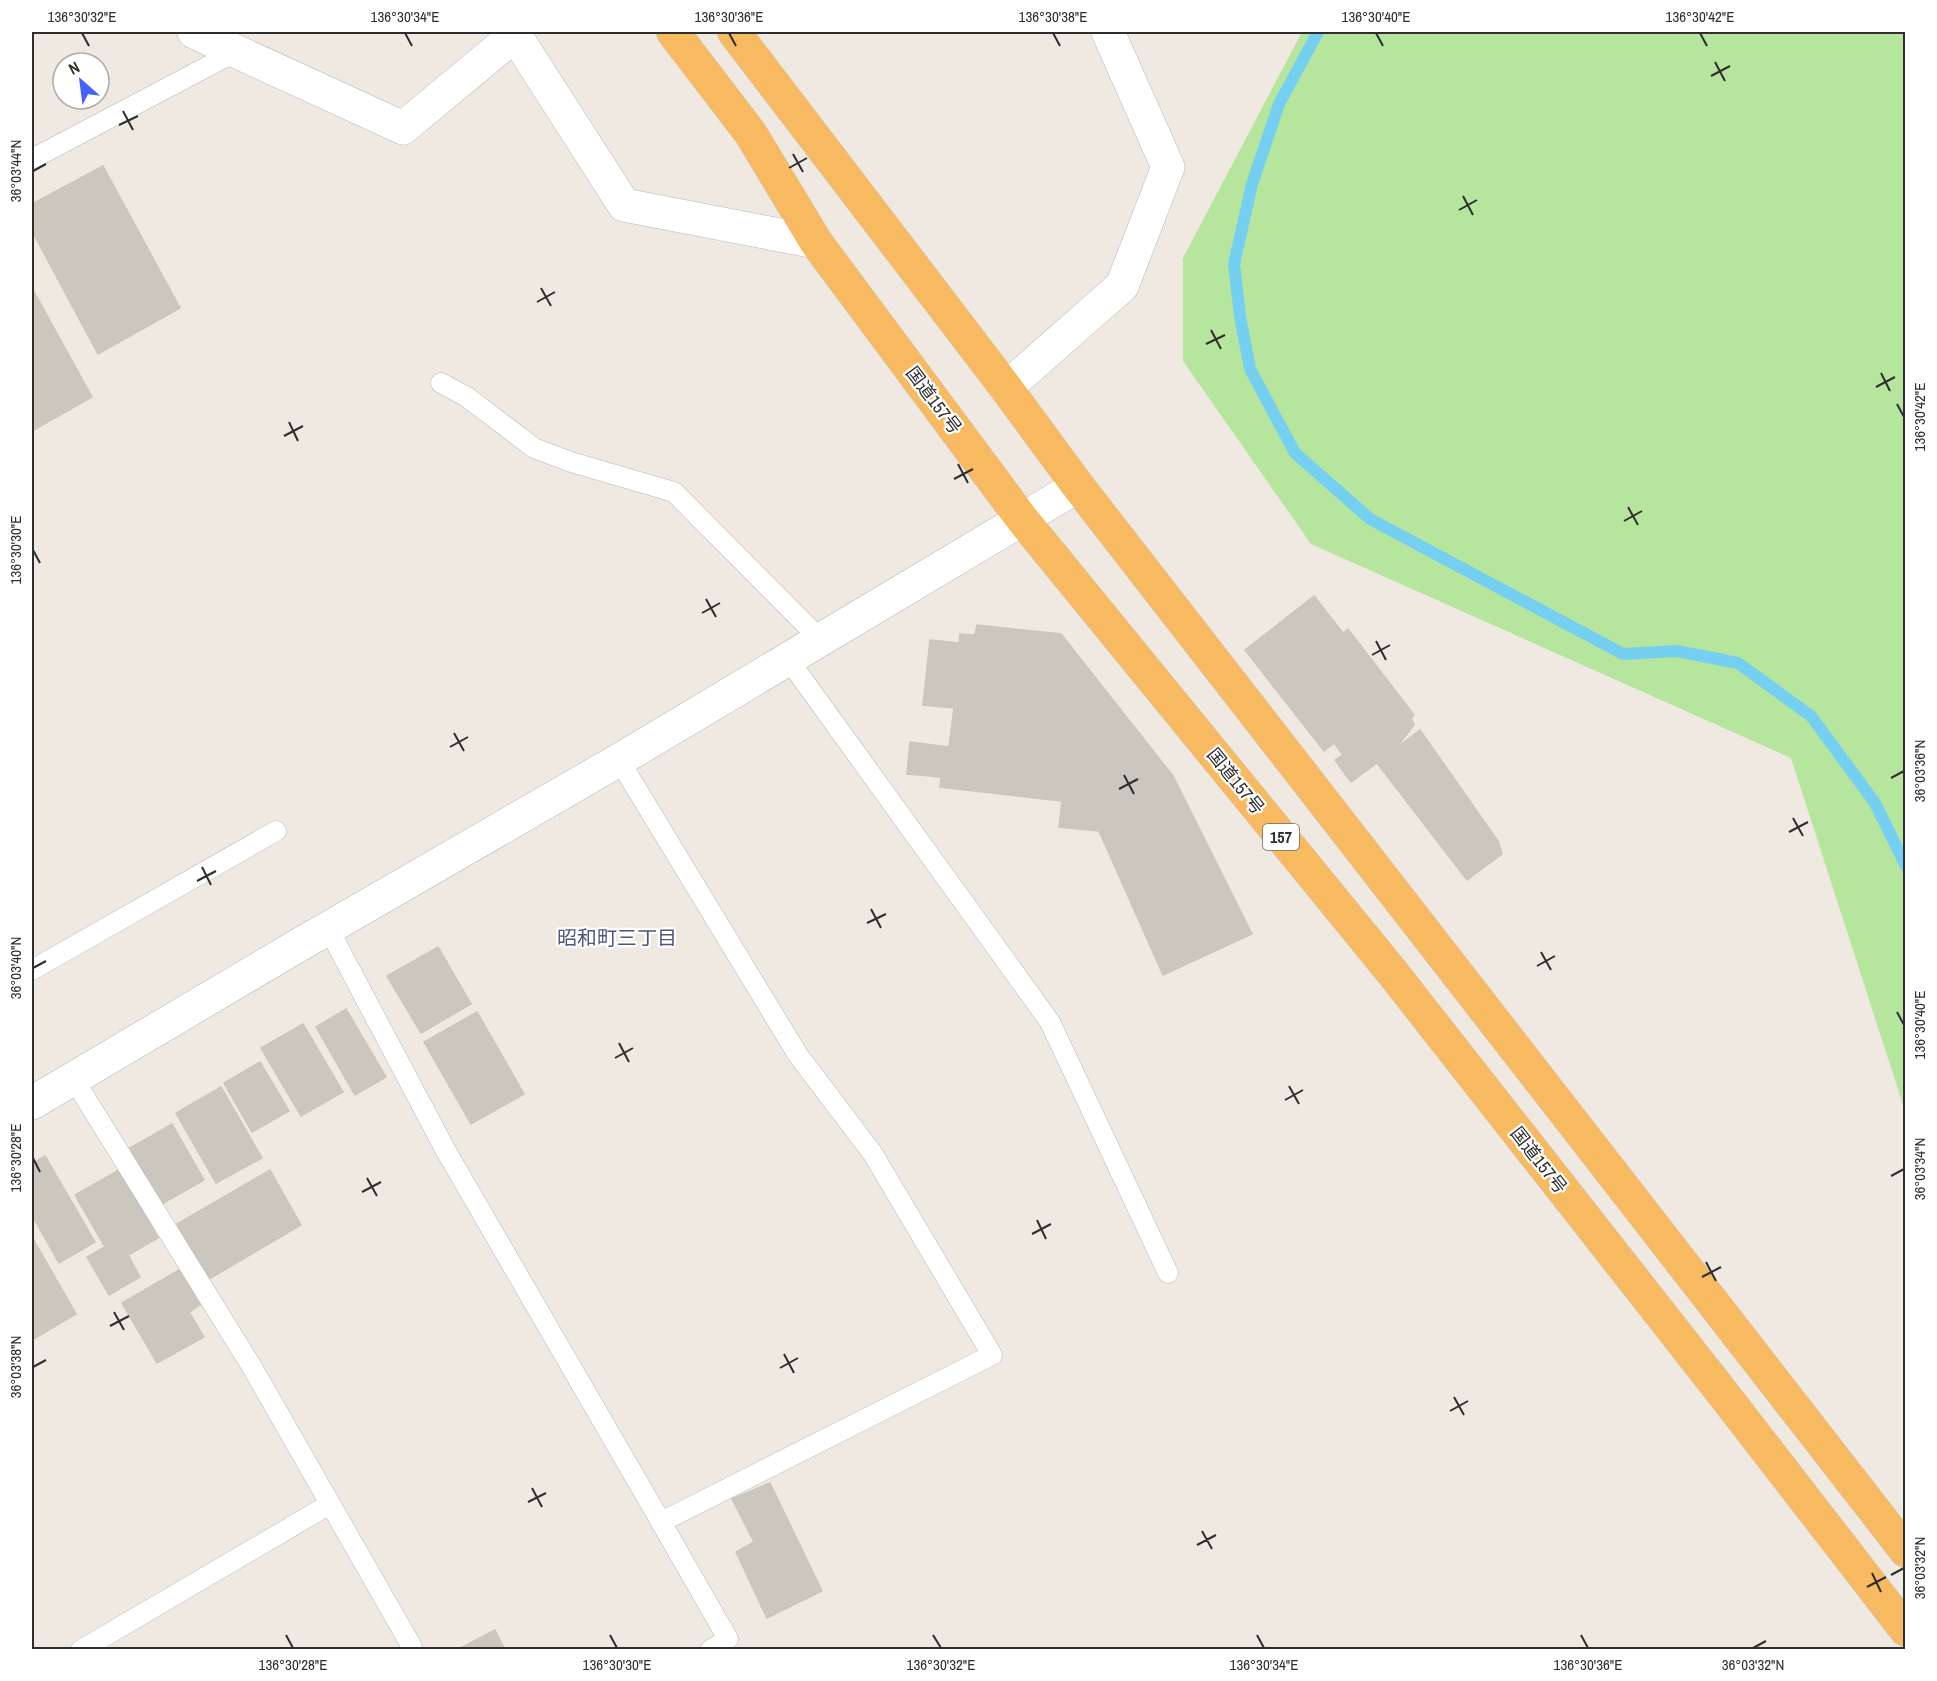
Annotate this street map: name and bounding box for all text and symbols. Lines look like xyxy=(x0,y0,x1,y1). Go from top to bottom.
text: 136°30'32"E xyxy=(48,6,116,27)
text: 136°30'34"E xyxy=(371,6,439,27)
text: 136°30'36"E xyxy=(695,6,763,27)
text: 136°30'38"E xyxy=(1019,6,1087,27)
text: 136°30'40"E xyxy=(1342,6,1410,27)
text: 136°30'42"E xyxy=(1666,6,1734,27)
north arrow xyxy=(51,51,111,111)
text: N xyxy=(65,56,83,80)
text: 36°03'44"N xyxy=(5,140,26,202)
street label: 国道157号 xyxy=(900,361,968,439)
text: 136°30'42"E xyxy=(1909,383,1930,451)
text: 136°30'30"E xyxy=(5,516,26,584)
text: 36°03'36"N xyxy=(1909,740,1930,802)
street label: 国道157号 xyxy=(1202,743,1270,819)
road number: 157 xyxy=(1263,824,1299,850)
district label: 昭和町三丁目 xyxy=(557,924,677,951)
text: 36°03'40"N xyxy=(5,937,26,999)
text: 136°30'40"E xyxy=(1909,991,1930,1059)
street label: 国道157号 xyxy=(1505,1121,1573,1199)
text: 136°30'28"E xyxy=(5,1124,26,1192)
text: 36°03'34"N xyxy=(1909,1138,1930,1200)
text: 36°03'38"N xyxy=(5,1336,26,1398)
text: 36°03'32"N xyxy=(1909,1537,1930,1599)
text: 136°30'28"E xyxy=(259,1654,327,1675)
text: 136°30'30"E xyxy=(583,1654,651,1675)
text: 136°30'32"E xyxy=(907,1654,975,1675)
text: 136°30'34"E xyxy=(1230,1654,1298,1675)
text: 136°30'36"E xyxy=(1554,1654,1622,1675)
text: 36°03'32"N xyxy=(1722,1654,1784,1675)

